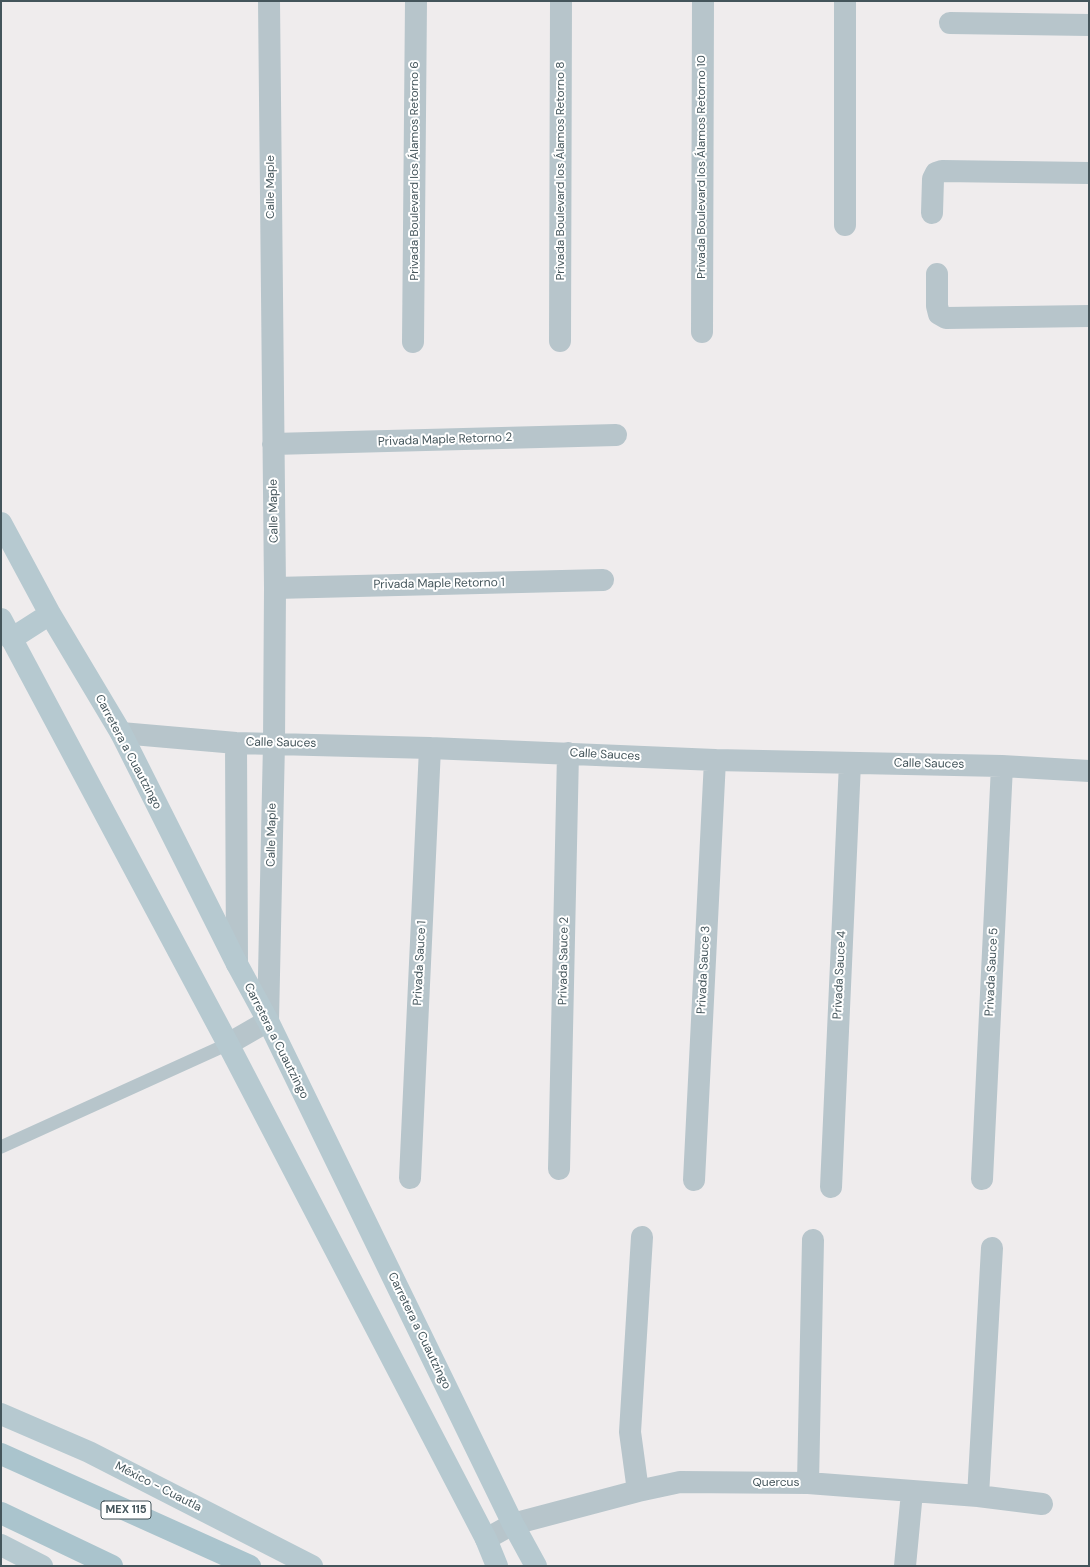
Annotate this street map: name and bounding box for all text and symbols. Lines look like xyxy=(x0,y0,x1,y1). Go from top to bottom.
street label: Privada Boulevard los Álamos Retorno 10 xyxy=(695,55,709,279)
street label: Privada Boulevard los Álamos Retorno 6 xyxy=(408,61,422,281)
street label: Privada Boulevard los Álamos Retorno 8 xyxy=(554,61,568,281)
street label: Calle Maple xyxy=(264,155,278,219)
street label: Privada Maple Retorno 2 xyxy=(378,430,512,450)
street label: Calle Maple xyxy=(266,479,282,543)
street label: Privada Maple Retorno 1 xyxy=(373,576,505,592)
street label: Carretera a Cuautzingo xyxy=(92,692,164,812)
street label: Calle Sauces xyxy=(246,735,316,751)
street label: Calle Sauces xyxy=(569,746,641,764)
street label: Calle Sauces xyxy=(894,756,964,772)
street label: Calle Maple xyxy=(264,803,280,867)
street label: Privada Sauce 2 xyxy=(556,917,572,1005)
street label: Privada Sauce 1 xyxy=(411,920,429,1006)
street label: Privada Sauce 3 xyxy=(694,925,714,1015)
street label: Privada Sauce 5 xyxy=(982,927,1002,1017)
street label: Privada Sauce 4 xyxy=(830,930,850,1020)
street label: Carretera a Cuautzingo xyxy=(241,981,311,1101)
street label: Carretera a Cuautzingo xyxy=(384,1270,454,1392)
street label: México - Cuautla xyxy=(112,1459,204,1515)
street label: Quercus xyxy=(753,1476,799,1490)
road number: MEX 115 xyxy=(101,1501,151,1519)

